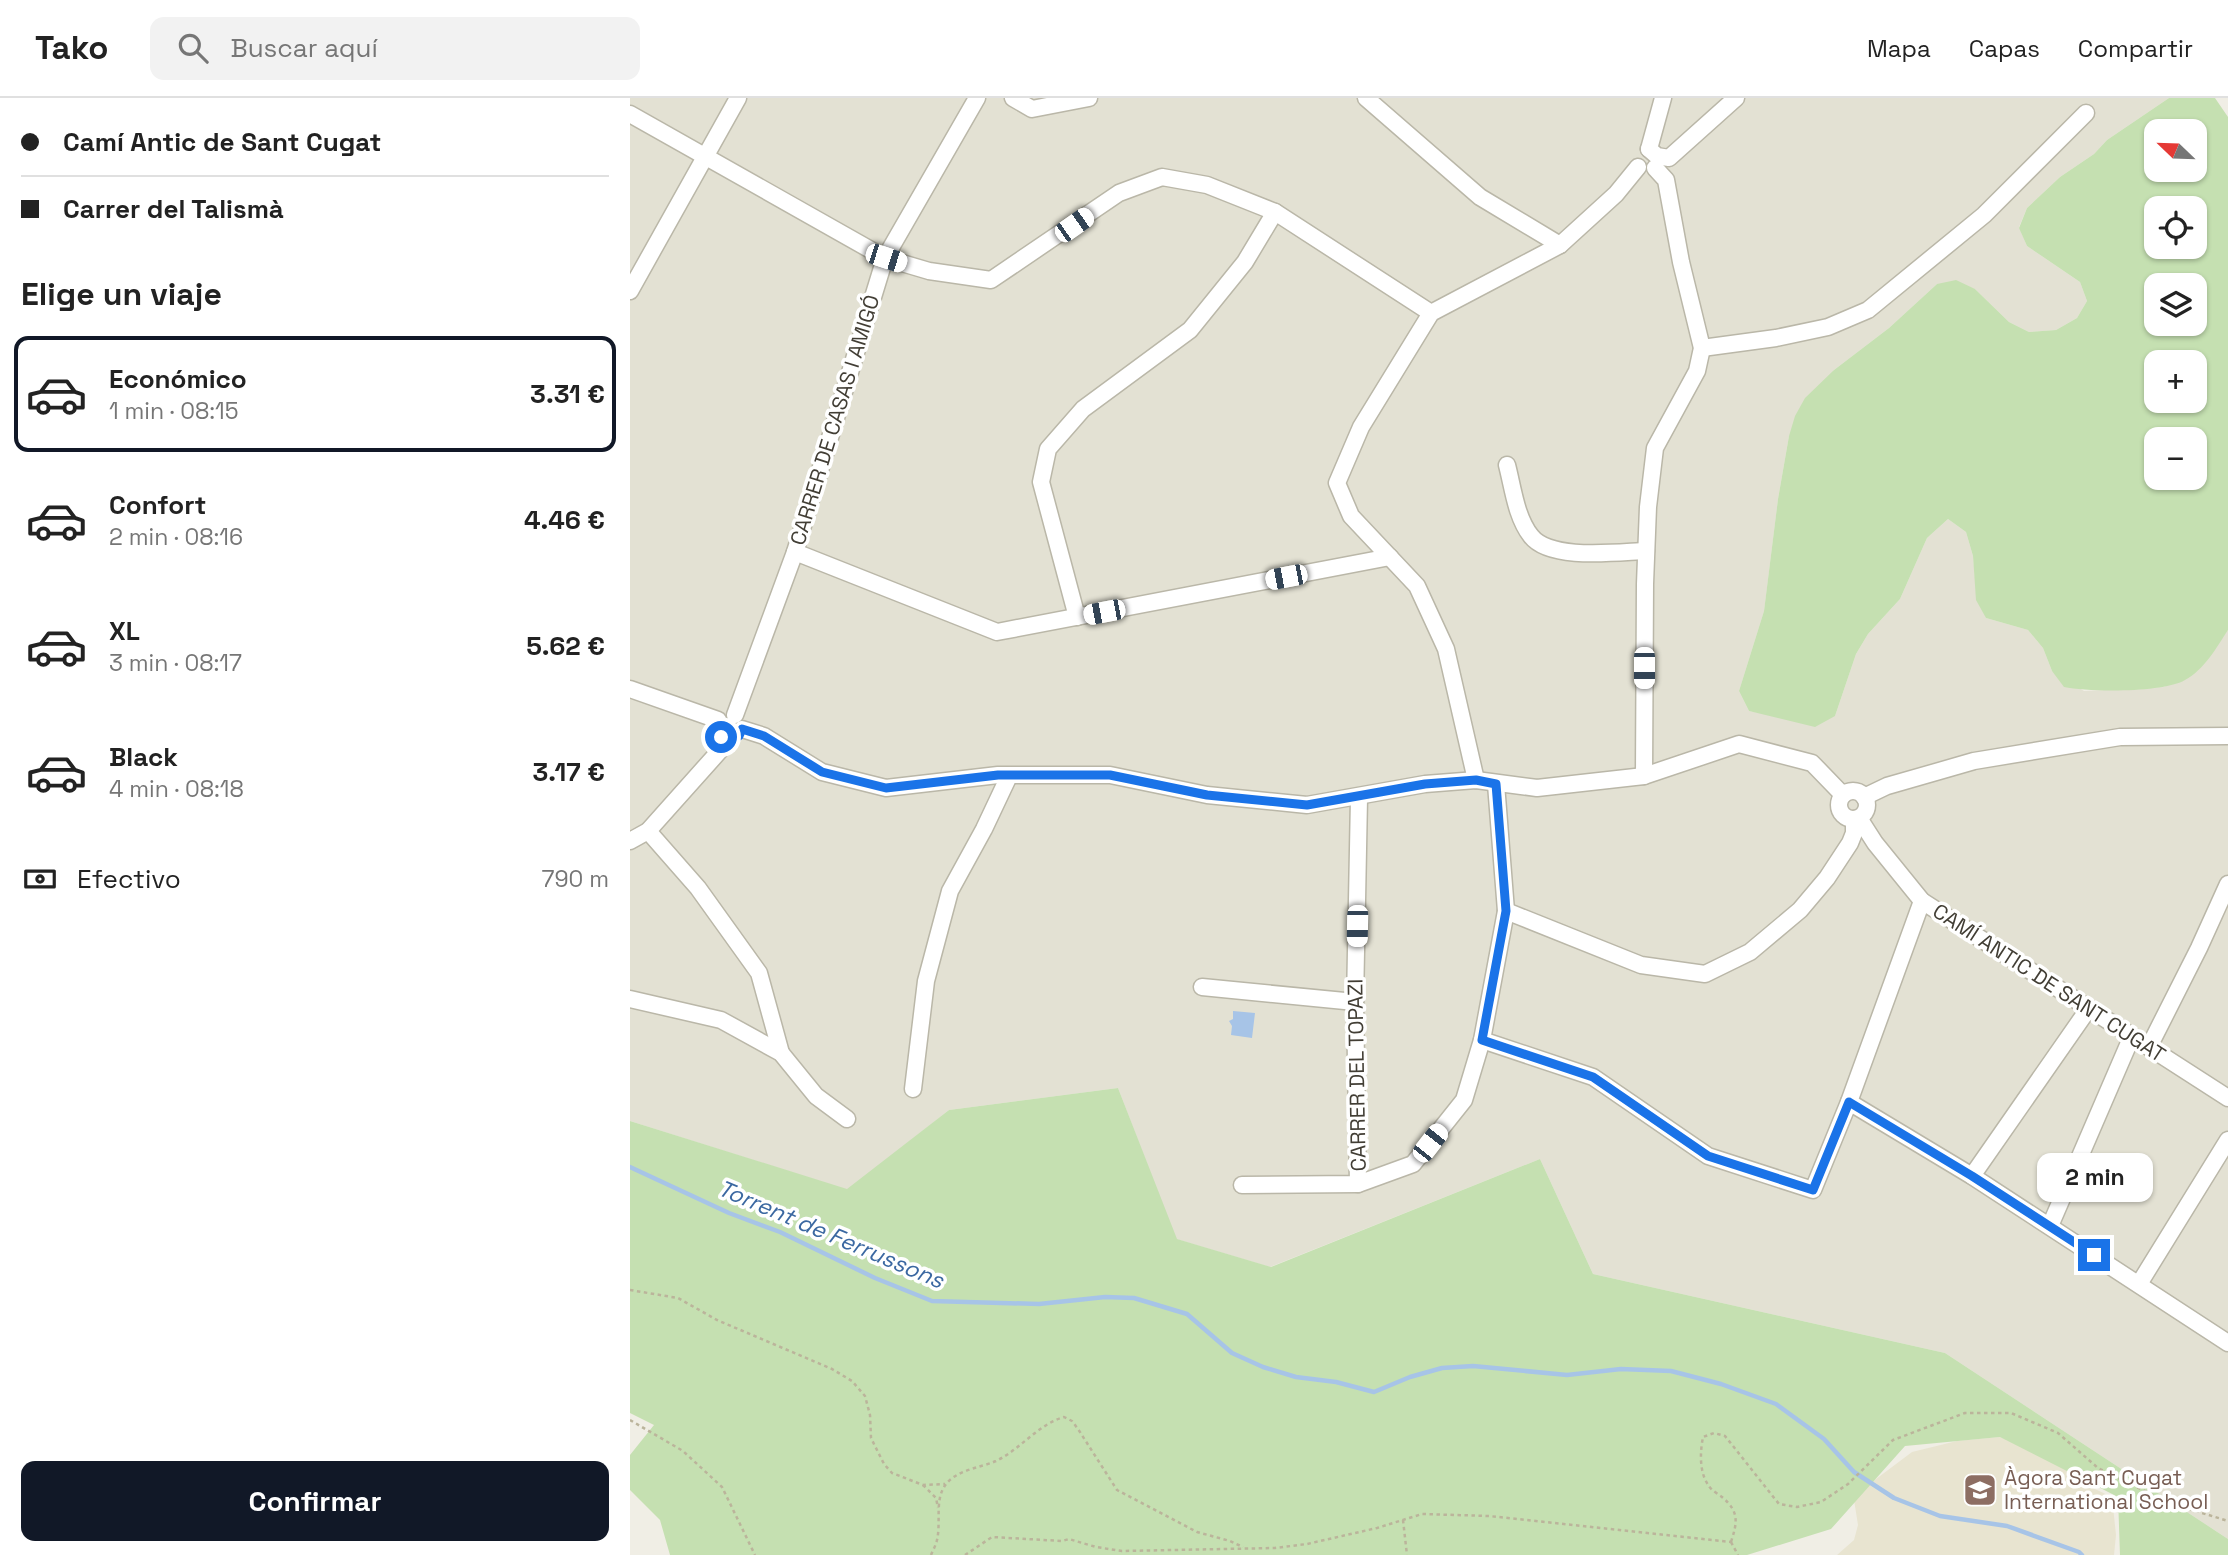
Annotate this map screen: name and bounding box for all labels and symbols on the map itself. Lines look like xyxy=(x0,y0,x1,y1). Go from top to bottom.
north arrow xyxy=(2144,119,2207,182)
car xyxy=(1051,204,1098,246)
car xyxy=(863,242,910,274)
street label: CARRER DE CASAS I AMIGÓ xyxy=(784,292,885,548)
car xyxy=(1264,563,1309,591)
car xyxy=(1082,598,1127,626)
car xyxy=(1634,647,1655,689)
route start xyxy=(705,721,737,753)
street label: CAMÍ ANTIC DE SANT CUGAT xyxy=(1928,897,2171,1068)
car xyxy=(1347,905,1368,947)
street label: CARRER DEL TOPAZI xyxy=(1341,978,1372,1172)
car xyxy=(1409,1120,1452,1166)
callout: 2 min xyxy=(2036,1154,2152,1202)
water label: Torrent de Ferrussons xyxy=(713,1173,949,1296)
route end xyxy=(2078,1239,2110,1271)
place label: Àgora Sant Cugat International School xyxy=(2004,1464,2208,1515)
school or university icon: Àgora Sant Cugat International School xyxy=(1961,1471,1999,1509)

